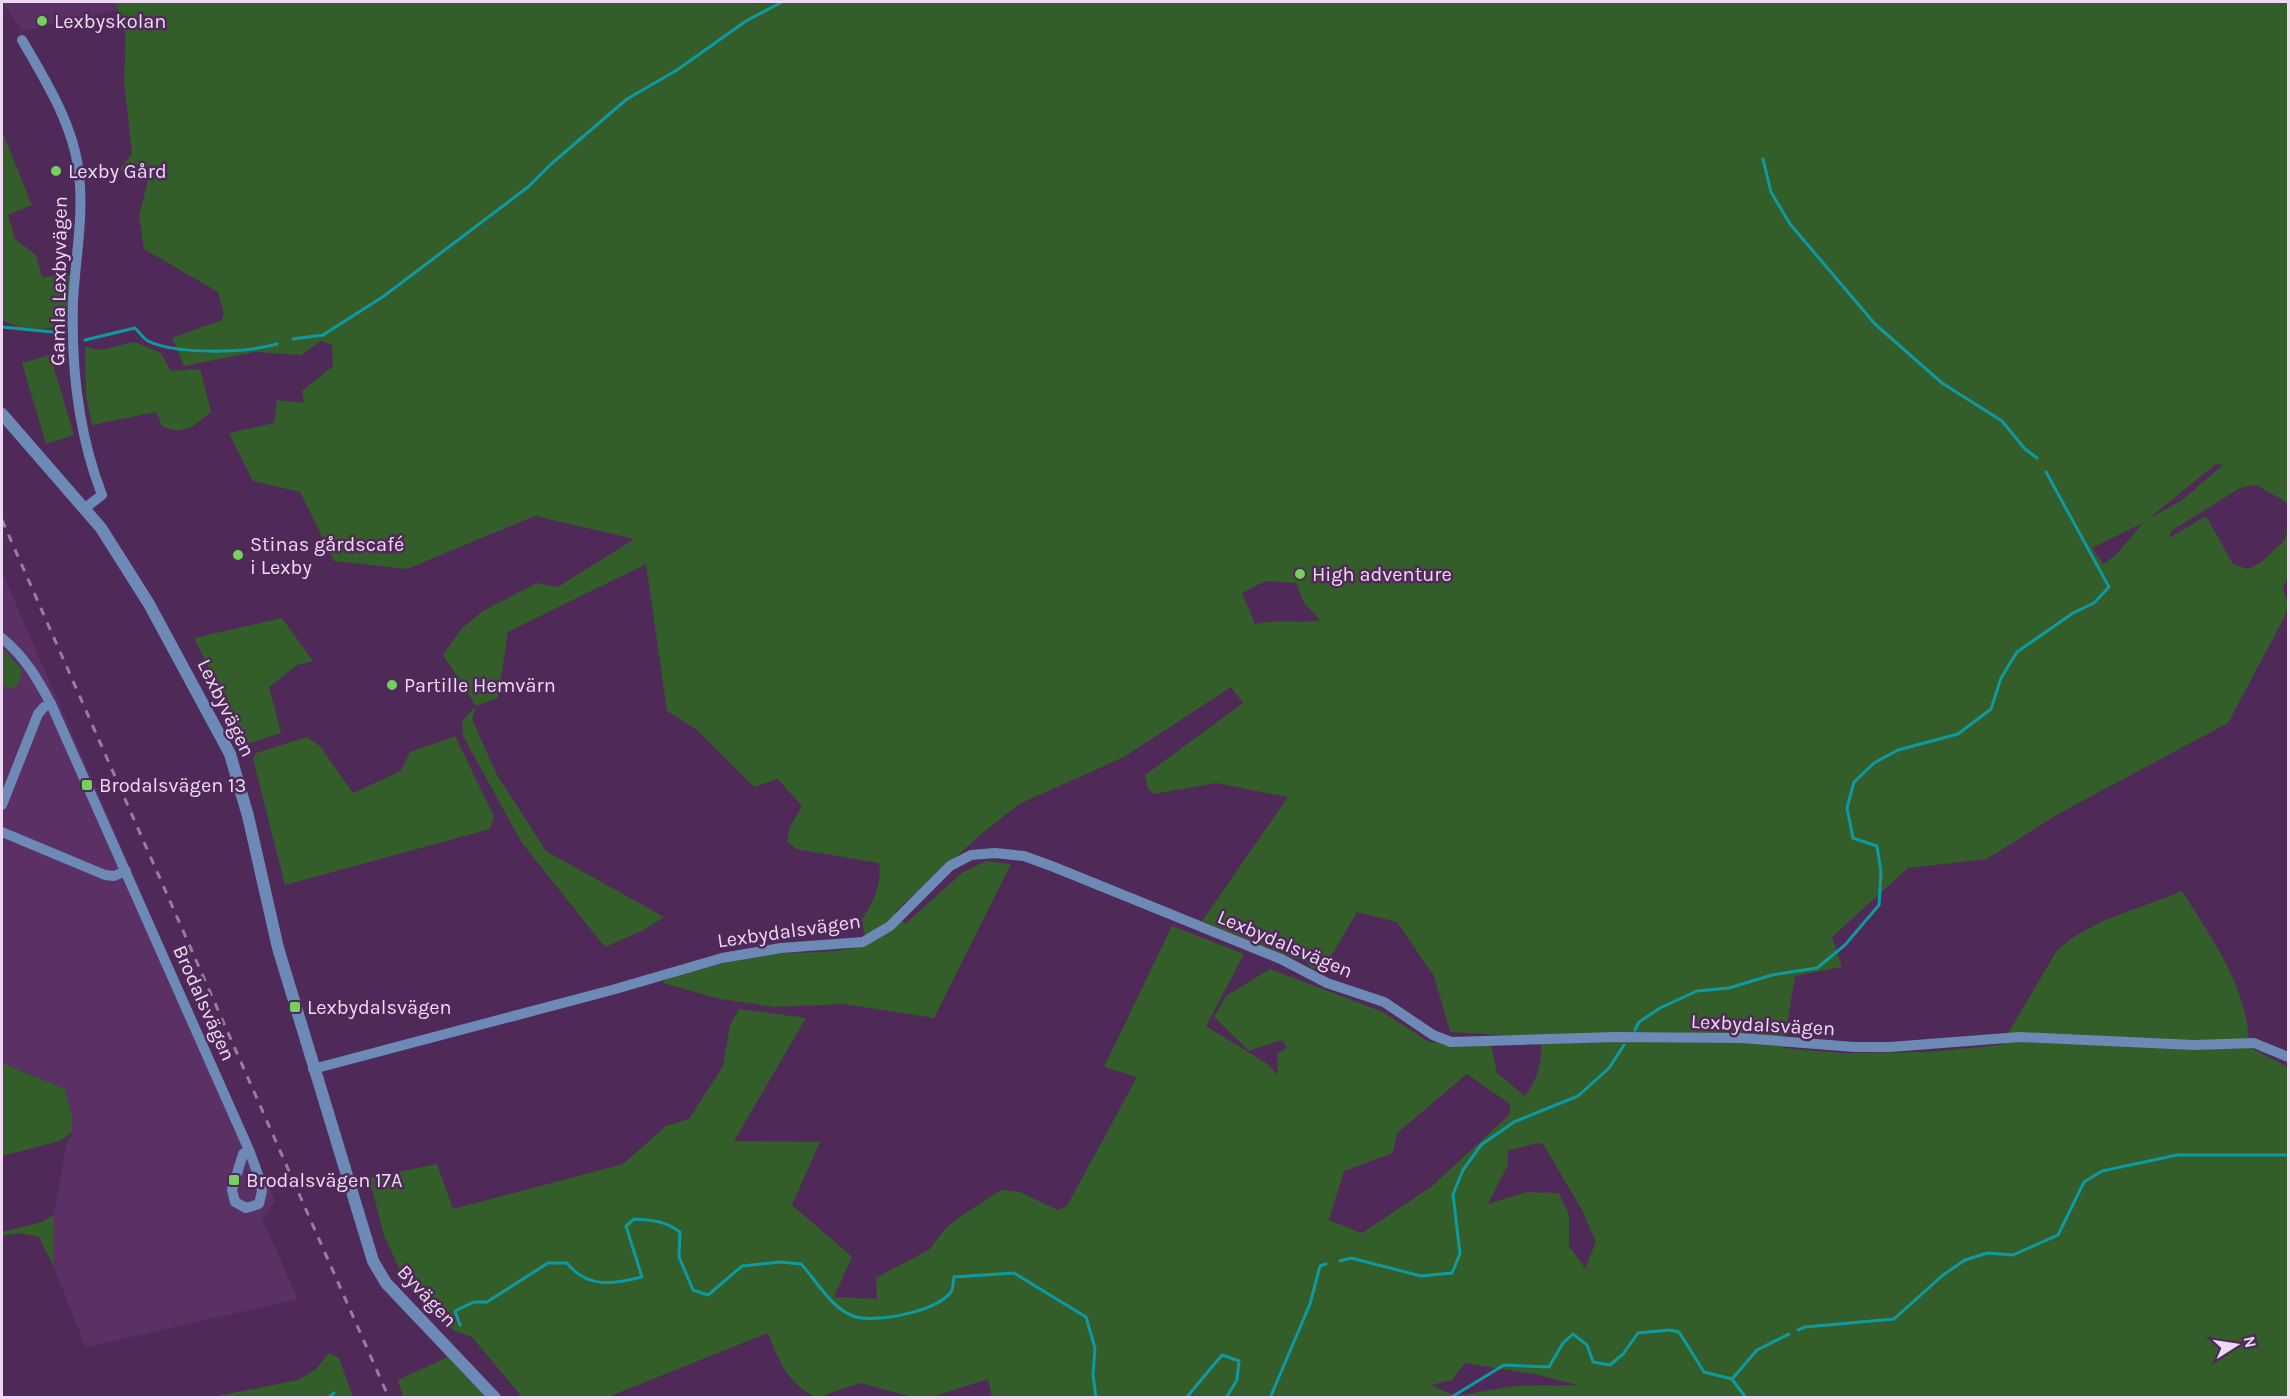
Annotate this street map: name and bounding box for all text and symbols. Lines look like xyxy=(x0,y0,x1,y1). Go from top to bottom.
place label: Lexbyskolan xyxy=(54,10,166,33)
marker: Lexbyskolan xyxy=(35,14,49,28)
place label: Lexby Gård xyxy=(68,160,167,183)
marker: Lexby Gård xyxy=(49,164,63,178)
street label: Gamla Lexbyvägen xyxy=(46,196,72,366)
place label: Stinas gårdscafé i Lexby xyxy=(250,533,404,579)
marker: Stinas gårdscafé i Lexby xyxy=(231,548,245,562)
place label: High adventure xyxy=(1312,563,1452,586)
marker: High adventure xyxy=(1293,567,1307,581)
street label: Lexbyvägen xyxy=(192,655,260,761)
place label: Partille Hemvärn xyxy=(404,674,556,697)
marker: Partille Hemvärn xyxy=(385,678,399,692)
place label: Brodalsvägen 13 xyxy=(99,774,246,797)
marker: Brodalsvägen 13 xyxy=(80,778,94,792)
street label: Lexbydalsvägen xyxy=(1214,905,1356,983)
street label: Lexbydalsvägen xyxy=(716,910,862,952)
street label: Brodalsvägen xyxy=(168,942,240,1064)
place label: Lexbydalsvägen xyxy=(307,996,452,1019)
marker: Lexbydalsvägen xyxy=(288,1000,302,1014)
street label: Lexbydalsvägen xyxy=(1690,1010,1836,1040)
place label: Brodalsvägen 17A xyxy=(246,1169,403,1192)
marker: Brodalsvägen 17A xyxy=(227,1173,241,1187)
street label: Byvägen xyxy=(393,1260,461,1332)
north arrow xyxy=(2206,1315,2266,1375)
text: N xyxy=(2240,1334,2261,1350)

